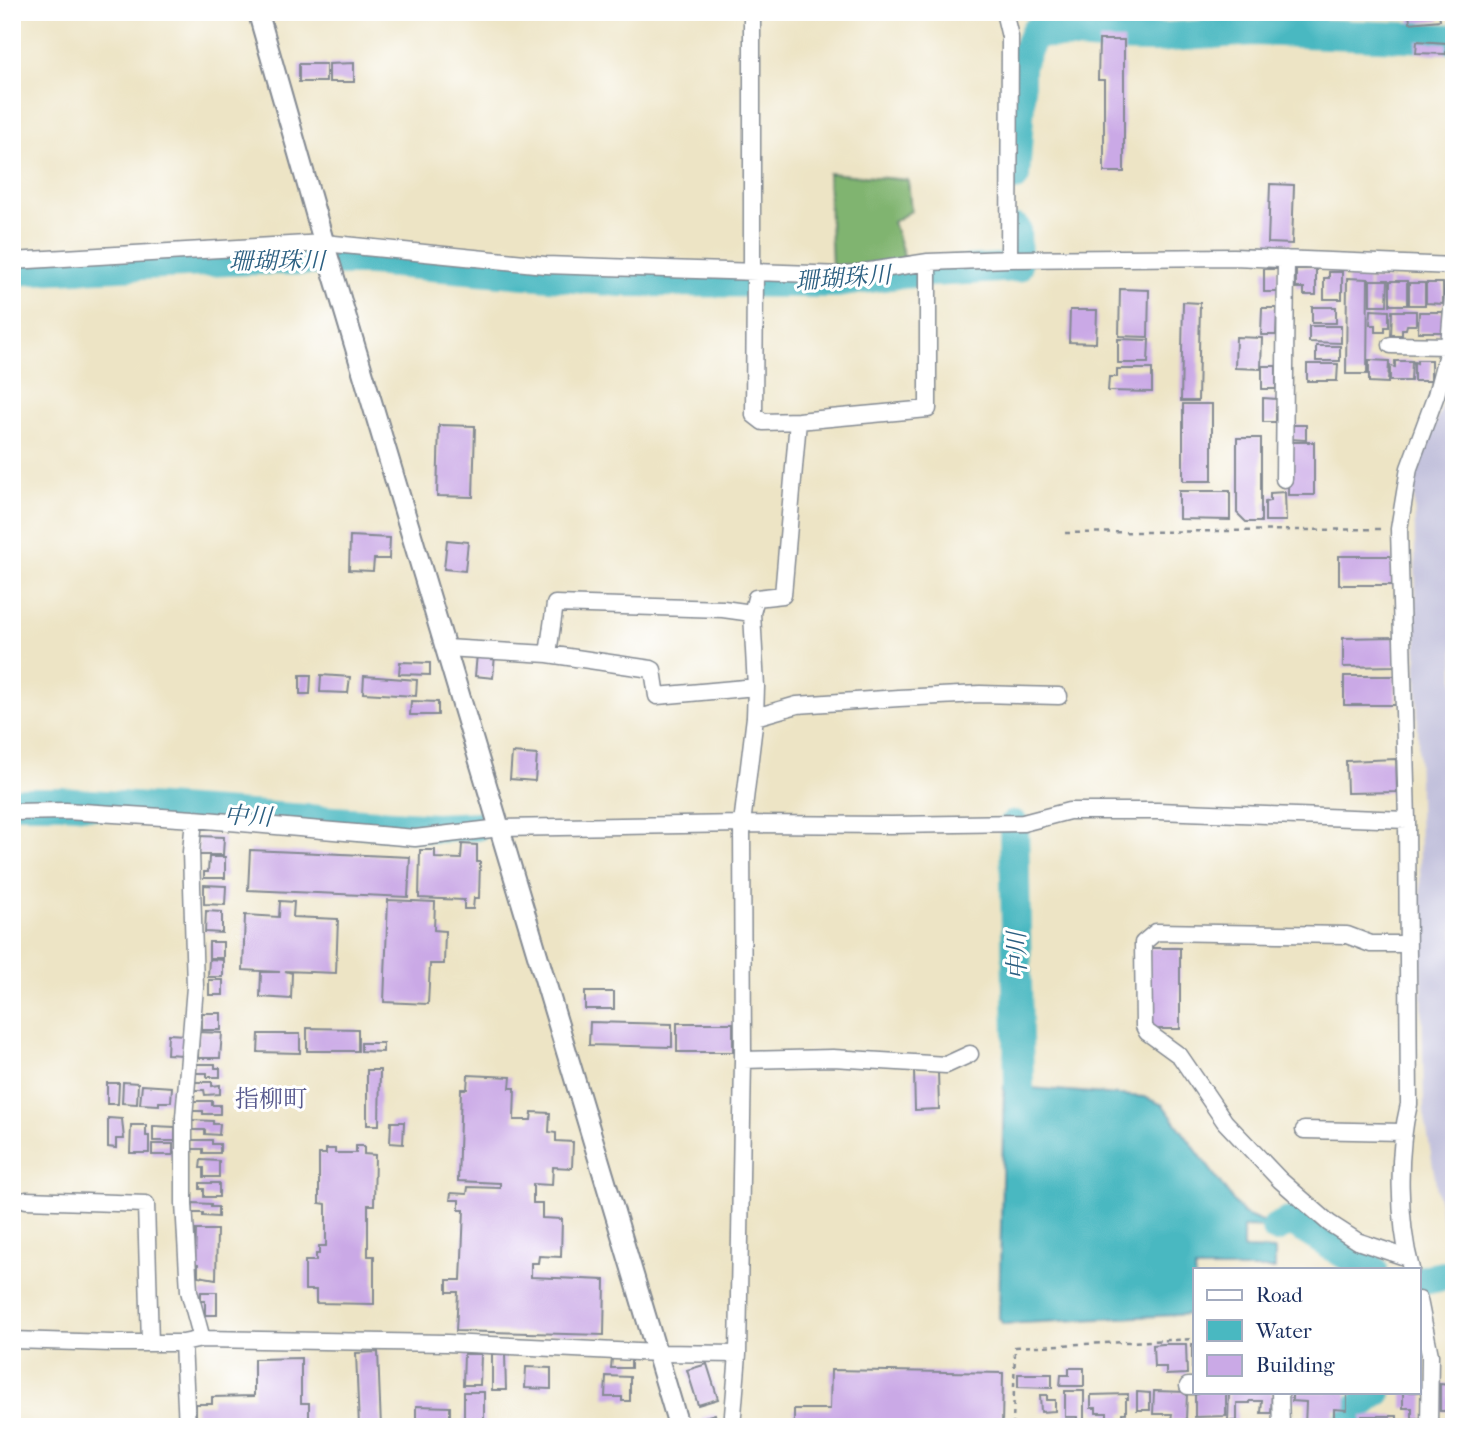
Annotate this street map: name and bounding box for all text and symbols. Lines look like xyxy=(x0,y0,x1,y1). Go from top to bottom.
water label: 珊瑚珠川 xyxy=(229,247,328,275)
water label: 珊瑚珠川 xyxy=(794,260,895,295)
water label: 中川 xyxy=(223,801,276,831)
water label: 中川 xyxy=(1003,929,1031,980)
district label: 指柳町 xyxy=(235,1085,307,1113)
legend xyxy=(1193,1268,1420,1394)
text: Road xyxy=(1256,1283,1303,1307)
text: Water xyxy=(1255,1319,1312,1343)
text: Building xyxy=(1256,1353,1335,1377)

